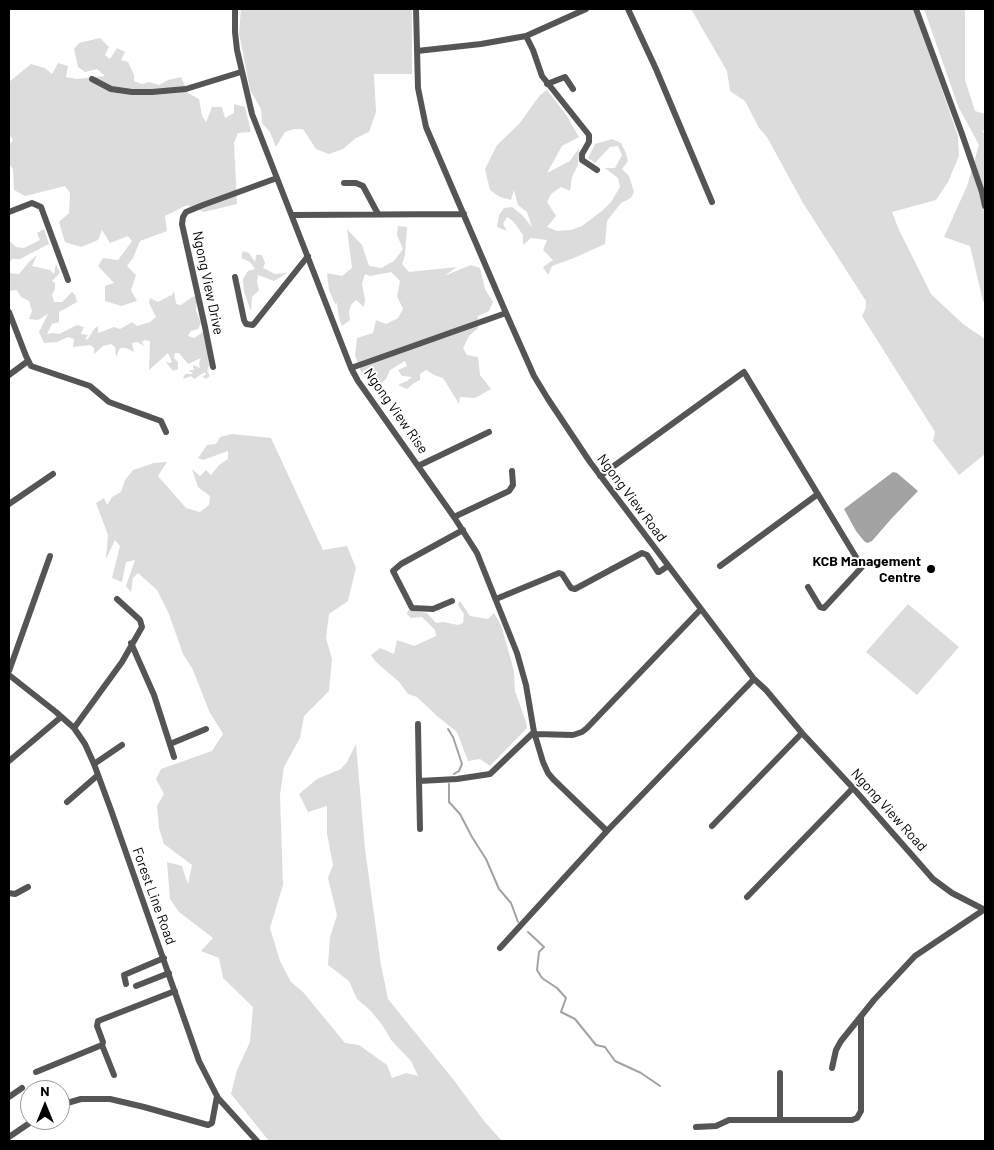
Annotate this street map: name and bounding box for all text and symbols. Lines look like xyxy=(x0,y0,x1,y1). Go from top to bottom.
street label: Ngong View Drive xyxy=(189,230,227,336)
street label: Ngong View Rise xyxy=(360,365,432,457)
street label: Ngong View Road xyxy=(594,451,670,545)
place label: KCB Management Centre xyxy=(813,553,921,586)
marker: KCB Management Centre xyxy=(925,563,937,575)
street label: Ngong View Road xyxy=(848,765,930,855)
street label: Forest Line Road xyxy=(129,845,179,947)
north arrow xyxy=(20,1080,70,1130)
text: N xyxy=(40,1082,50,1099)

